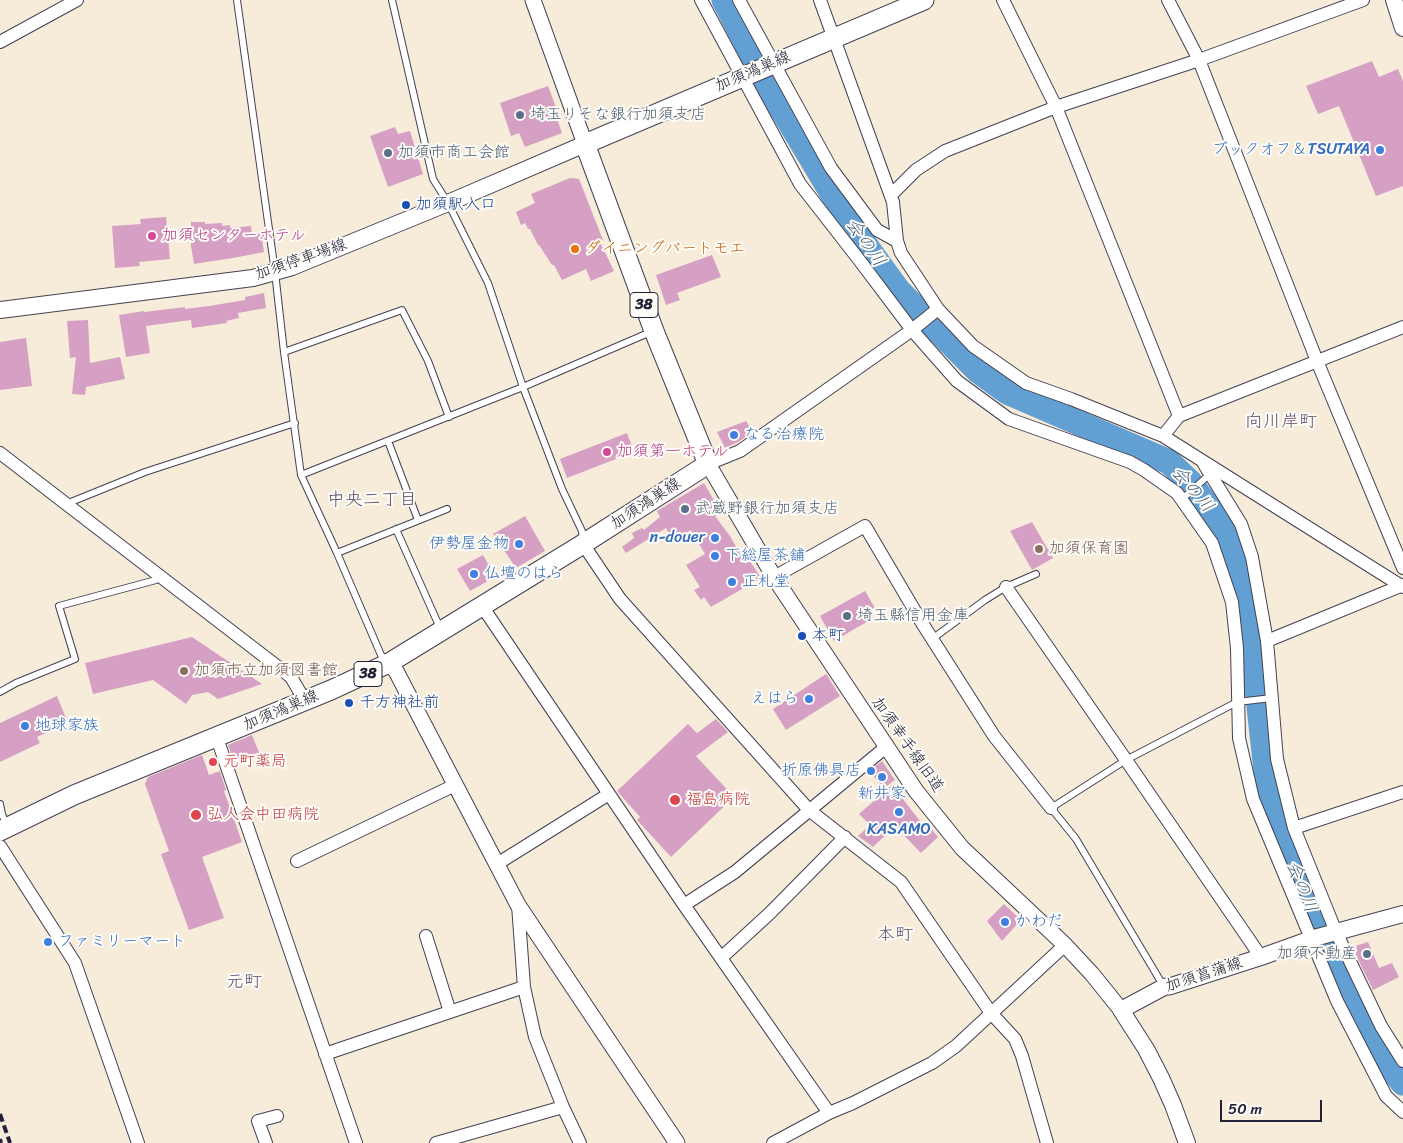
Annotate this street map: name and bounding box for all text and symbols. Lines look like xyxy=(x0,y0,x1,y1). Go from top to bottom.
street label: 加須鴻巣線 xyxy=(712,48,794,96)
place label: 埼玉りそな銀行加須支店 xyxy=(530,105,706,125)
marker: 埼玉りそな銀行加須支店 xyxy=(514,109,526,121)
place label: ブックオフ＆TSUTAYA xyxy=(1211,140,1370,160)
place label: 加須市商工会館 xyxy=(398,143,510,163)
marker: ブックオフ＆TSUTAYA xyxy=(1374,144,1386,156)
marker: 加須市商工会館 xyxy=(382,147,394,159)
place label: 加須駅入口 xyxy=(416,195,496,215)
marker: 加須駅入口 xyxy=(400,199,412,211)
water label: 会の川 xyxy=(841,215,889,271)
place label: 加須センターホテル xyxy=(162,226,306,246)
marker: 加須センターホテル xyxy=(146,230,158,242)
street label: 加須停車場線 xyxy=(252,235,350,285)
place label: ダイニングバートモエ xyxy=(585,239,745,259)
marker: ダイニングバートモエ xyxy=(569,243,581,255)
road number: 38 xyxy=(630,292,658,318)
district label: 向川岸町 xyxy=(1245,411,1317,433)
place label: なる治療院 xyxy=(744,425,824,445)
marker: なる治療院 xyxy=(728,429,740,441)
place label: 加須第一ホテル xyxy=(617,442,729,462)
marker: 加須第一ホテル xyxy=(601,446,613,458)
water label: 会の川 xyxy=(1166,463,1218,517)
street label: 加須鴻巣線 xyxy=(607,474,685,534)
district label: 中央二丁目 xyxy=(327,489,417,511)
place label: 武蔵野銀行加須支店 xyxy=(695,499,839,519)
marker: 武蔵野銀行加須支店 xyxy=(679,503,691,515)
place label: n-douer xyxy=(650,528,705,548)
marker: n-douer xyxy=(709,532,721,544)
place label: 伊勢屋金物 xyxy=(429,534,509,554)
marker: 伊勢屋金物 xyxy=(513,538,525,550)
place label: 加須保育園 xyxy=(1049,539,1129,559)
marker: 加須保育園 xyxy=(1033,543,1045,555)
place label: 下総屋茶舗 xyxy=(725,546,805,566)
marker: 下総屋茶舗 xyxy=(709,550,721,562)
place label: 仏壇のはら xyxy=(484,564,564,584)
marker: 仏壇のはら xyxy=(468,568,480,580)
place label: 正札堂 xyxy=(742,572,790,592)
marker: 正札堂 xyxy=(726,576,738,588)
place label: 埼玉縣信用金庫 xyxy=(857,606,969,626)
marker: 埼玉縣信用金庫 xyxy=(841,610,853,622)
place label: 本町 xyxy=(812,626,844,646)
marker: 本町 xyxy=(796,630,808,642)
place label: 加須市立加須図書館 xyxy=(194,661,338,681)
road number: 38 xyxy=(354,662,382,686)
marker: 加須市立加須図書館 xyxy=(178,665,190,677)
street label: 加須鴻巣線 xyxy=(240,687,322,735)
place label: えはら xyxy=(751,689,799,709)
place label: 千方神社前 xyxy=(359,693,439,713)
marker: えはら xyxy=(803,693,815,705)
street label: 加須幸手線旧道 xyxy=(867,694,947,796)
marker: 千方神社前 xyxy=(343,697,355,709)
place label: 地球家族 xyxy=(35,716,99,736)
marker: 地球家族 xyxy=(19,720,31,732)
place label: 元町薬局 xyxy=(223,752,287,772)
marker: 元町薬局 xyxy=(207,756,219,768)
place label: 折原佛具店 xyxy=(781,761,861,781)
marker: 折原佛具店 xyxy=(865,765,877,777)
marker: 新井家 xyxy=(876,771,888,783)
place label: 新井家 xyxy=(858,784,906,804)
place label: 福島病院 xyxy=(686,790,750,810)
marker: 福島病院 xyxy=(668,793,682,807)
place label: 弘人会中田病院 xyxy=(207,805,319,825)
marker: KASAMO xyxy=(893,806,905,818)
marker: 弘人会中田病院 xyxy=(189,808,203,822)
place label: KASAMO xyxy=(867,820,931,840)
water label: 会の川 xyxy=(1281,858,1321,916)
place label: かわだ xyxy=(1015,912,1063,932)
marker: かわだ xyxy=(999,916,1011,928)
district label: 本町 xyxy=(877,924,913,946)
place label: ファミリーマート xyxy=(58,932,186,952)
marker: ファミリーマート xyxy=(42,936,54,948)
place label: 加須不動産 xyxy=(1277,944,1357,964)
marker: 加須不動産 xyxy=(1361,948,1373,960)
street label: 加須菖蒲線 xyxy=(1163,954,1245,996)
district label: 元町 xyxy=(226,971,262,993)
scale bar xyxy=(1223,1090,1326,1122)
text: 50 m xyxy=(1228,1096,1262,1122)

